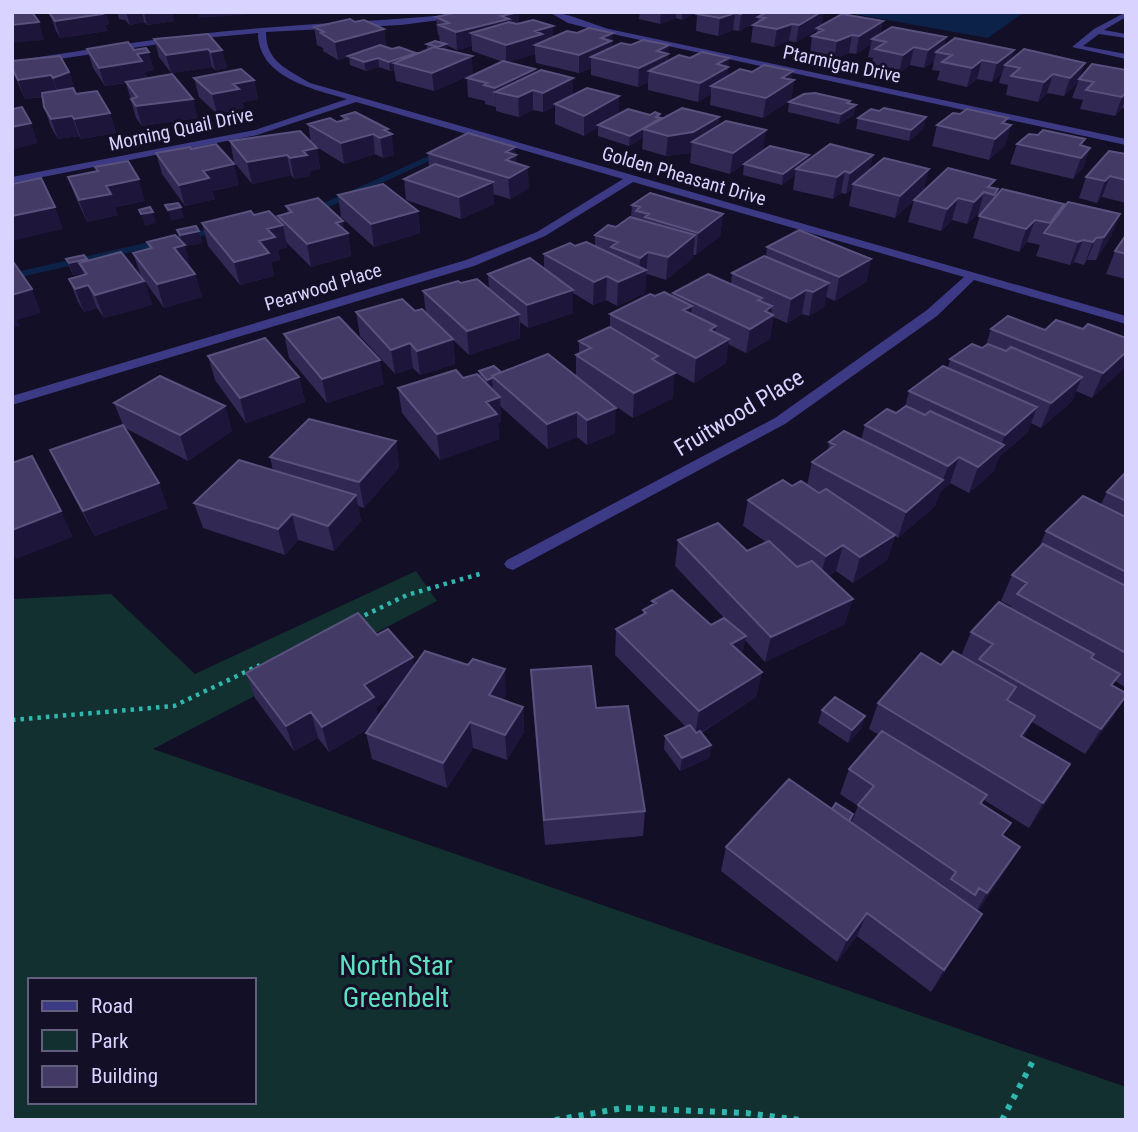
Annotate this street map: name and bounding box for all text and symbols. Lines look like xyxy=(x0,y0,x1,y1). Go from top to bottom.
street label: Ptarmigan Drive xyxy=(781,40,903,88)
street label: Morning Quail Drive xyxy=(107,102,255,156)
street label: Golden Pheasant Drive xyxy=(599,142,769,210)
street label: Pearwood Place xyxy=(262,258,384,316)
street label: Fruitwood Place xyxy=(669,364,809,462)
park label: North Star Greenbelt xyxy=(339,949,453,1014)
legend xyxy=(28,978,256,1104)
text: Road xyxy=(91,994,133,1018)
text: Park xyxy=(91,1029,129,1053)
text: Building xyxy=(91,1064,158,1088)

